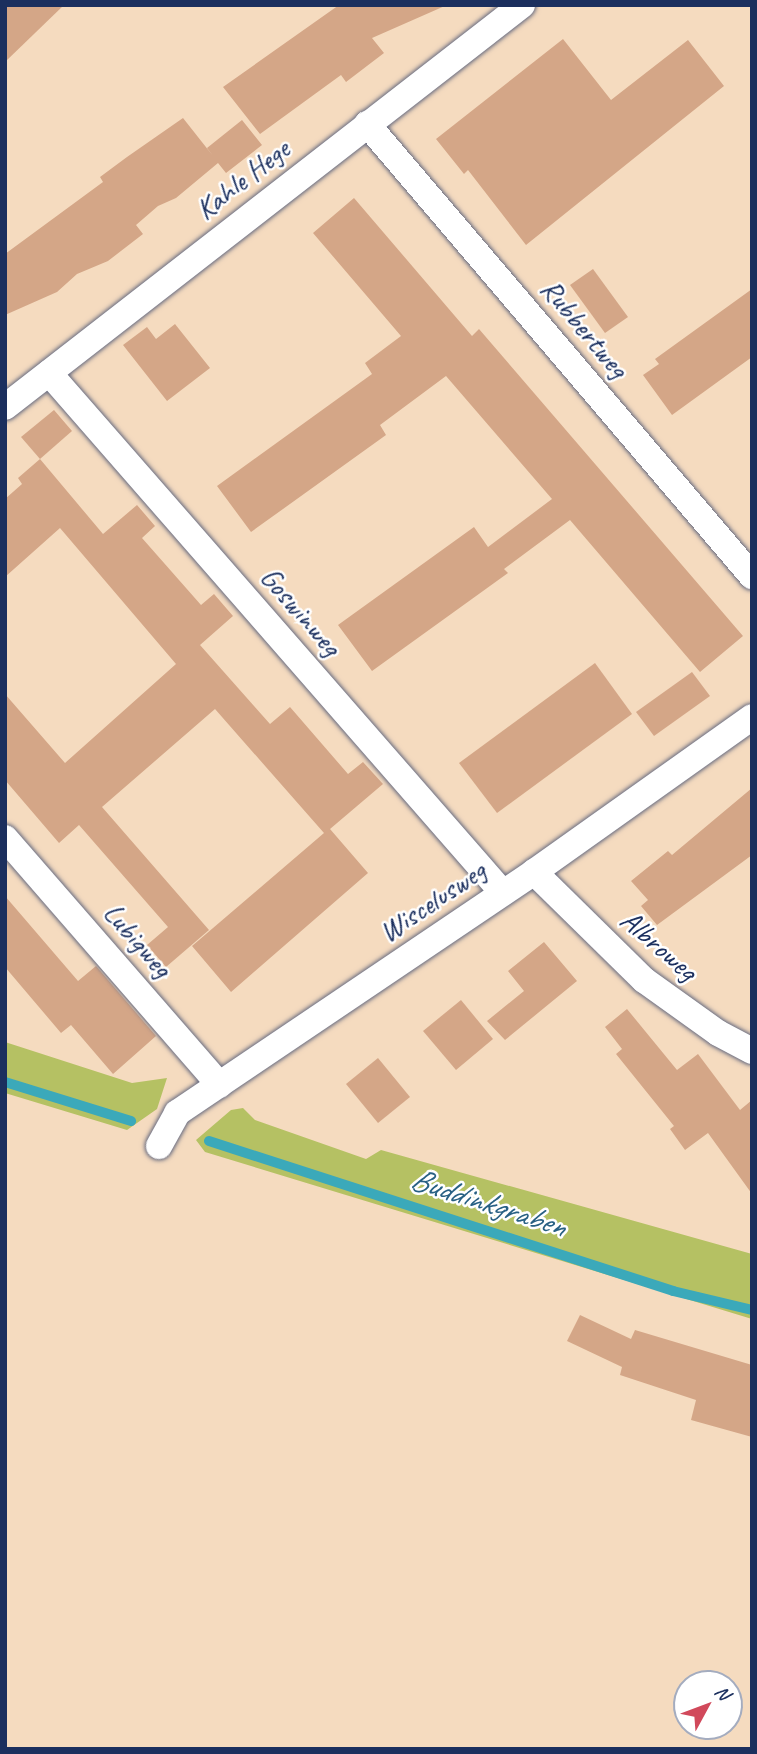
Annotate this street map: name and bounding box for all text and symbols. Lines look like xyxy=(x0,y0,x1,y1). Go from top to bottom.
street label: Kahle Hege xyxy=(188,131,296,227)
street label: Rubbertweg xyxy=(533,271,637,385)
street label: Goswinweg xyxy=(253,559,349,663)
street label: Wiscelusweg xyxy=(372,852,492,950)
street label: Lubigweg xyxy=(96,895,180,985)
street label: Albroweg xyxy=(613,902,705,988)
water label: Buddinkgraben xyxy=(406,1160,570,1246)
north arrow xyxy=(673,1670,743,1740)
text: N xyxy=(709,1680,735,1705)

